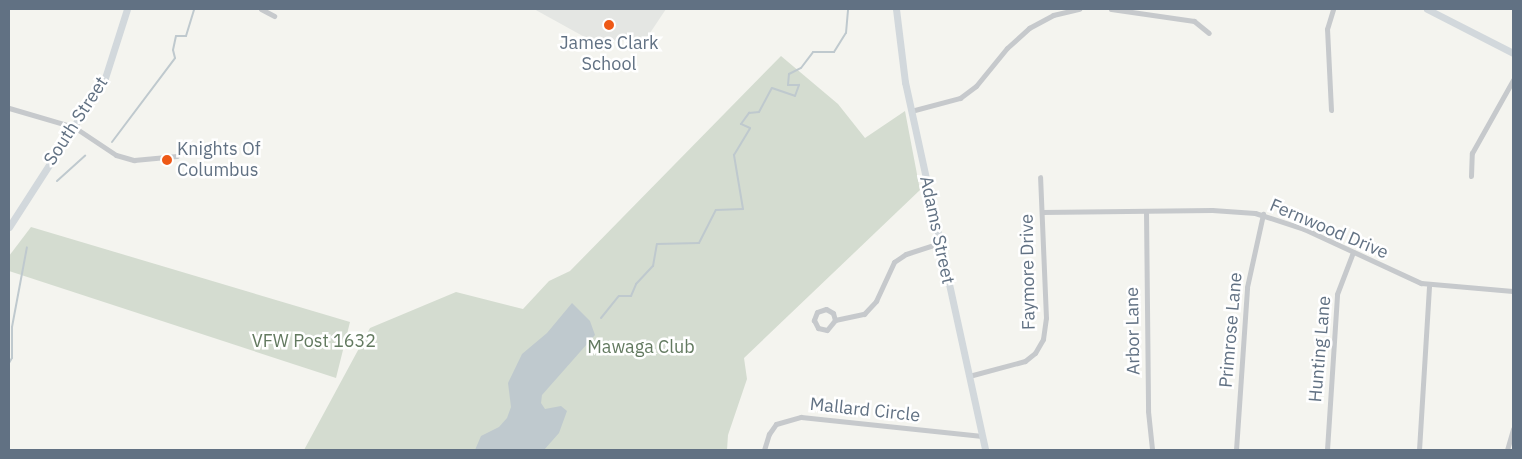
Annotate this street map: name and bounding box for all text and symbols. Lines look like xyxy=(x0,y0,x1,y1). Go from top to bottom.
marker: James Clark School xyxy=(603,19,615,31)
place label: James Clark School xyxy=(559,33,659,76)
street label: South Street xyxy=(39,73,113,169)
place label: Knights Of Columbus xyxy=(177,139,261,182)
marker: Knights Of Columbus xyxy=(161,154,173,166)
street label: Adams Street xyxy=(915,174,959,286)
street label: Fernwood Drive xyxy=(1267,194,1391,264)
street label: Faymore Drive xyxy=(1016,214,1040,330)
street label: Primrose Lane xyxy=(1215,271,1247,389)
street label: Arbor Lane xyxy=(1121,287,1145,375)
street label: Hunting Lane xyxy=(1305,295,1335,403)
park label: VFW Post 1632 xyxy=(252,330,376,352)
park label: Mawaga Club xyxy=(587,336,695,358)
street label: Mallard Circle xyxy=(809,393,921,427)

